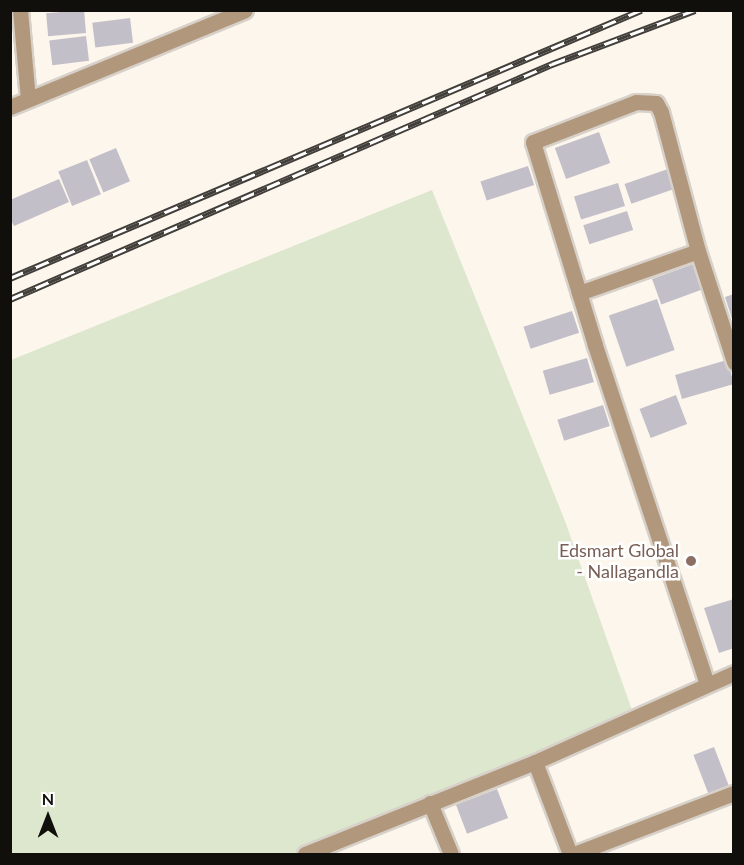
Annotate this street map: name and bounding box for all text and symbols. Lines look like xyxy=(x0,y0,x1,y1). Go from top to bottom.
place label: Edsmart Global - Nallagandla xyxy=(559,540,679,582)
marker: Edsmart Global - Nallagandla xyxy=(684,554,698,568)
north arrow xyxy=(18,787,78,847)
text: N xyxy=(42,789,54,808)

